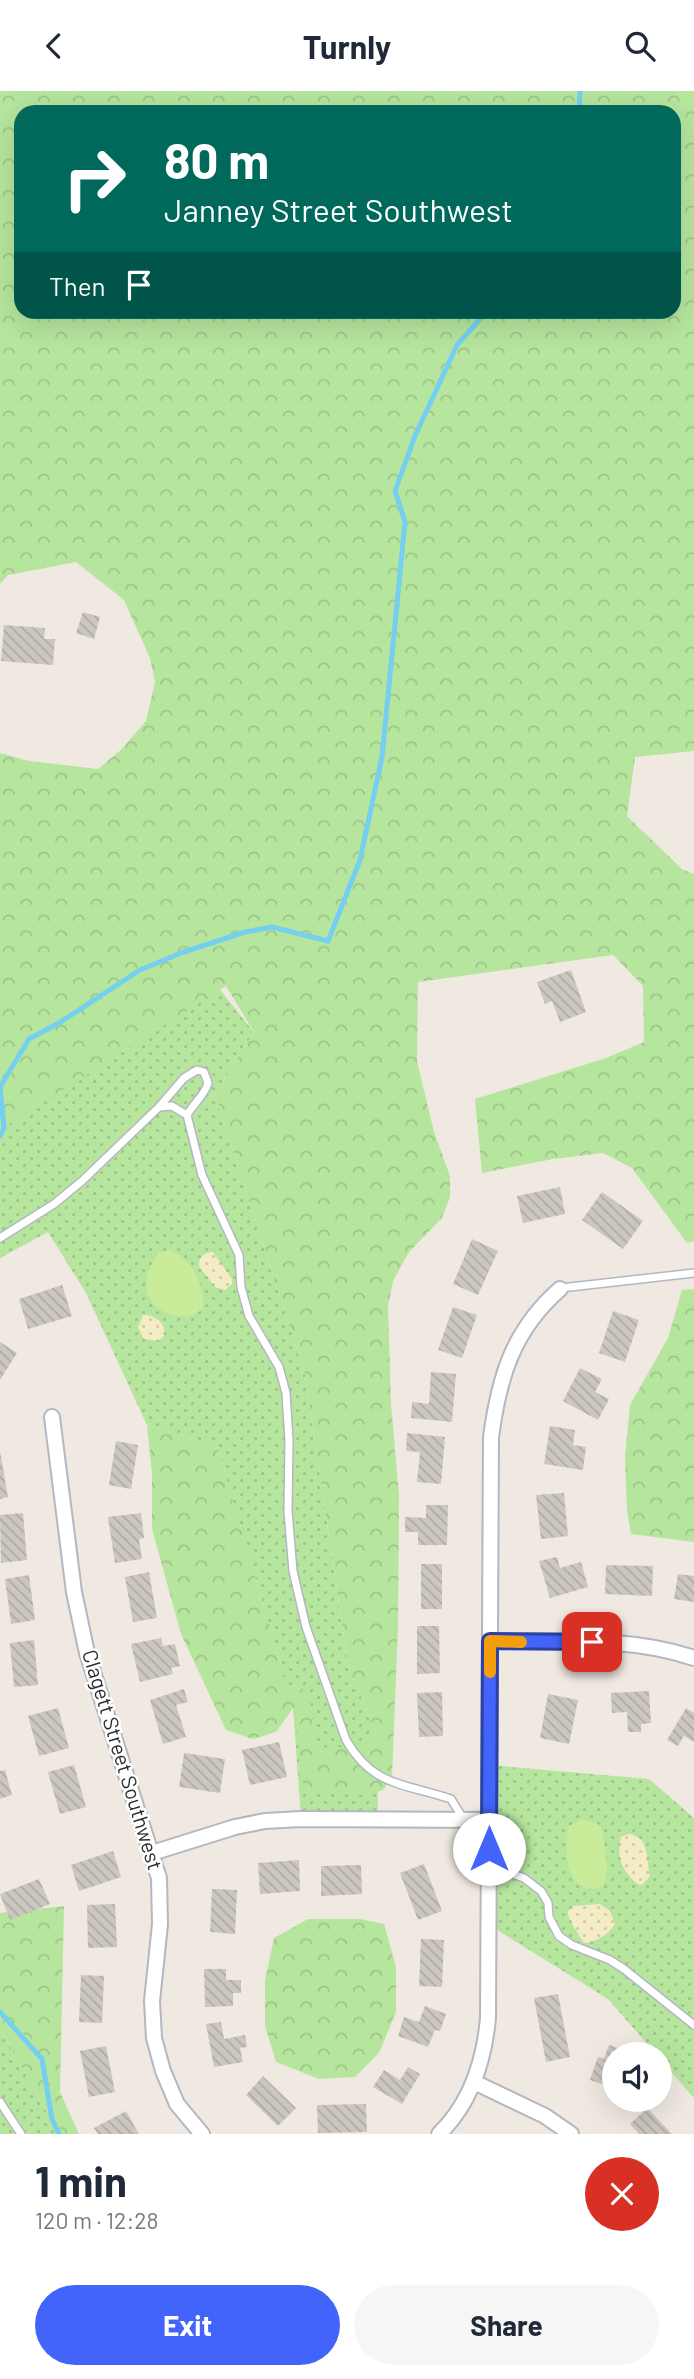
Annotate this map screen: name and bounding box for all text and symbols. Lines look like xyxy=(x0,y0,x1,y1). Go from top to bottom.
icon: back xyxy=(35,27,73,65)
text: Turnly xyxy=(303,27,391,65)
icon: search xyxy=(621,27,659,65)
text: 80 m xyxy=(164,130,269,189)
icon: right xyxy=(49,133,140,224)
text: Janney Street Southwest xyxy=(164,190,513,228)
icon: arrive xyxy=(120,266,158,304)
text: Then xyxy=(49,270,106,301)
pin xyxy=(562,1612,622,1672)
icon: arrive xyxy=(573,1623,611,1661)
street label: Clagett Street Southwest xyxy=(78,1646,169,1873)
position arrow xyxy=(452,1812,526,1886)
map controls xyxy=(602,2042,672,2112)
button: sound xyxy=(602,2042,672,2112)
text: 1 min xyxy=(35,2155,127,2205)
button: close xyxy=(585,2157,659,2231)
text: 120 m · 12:28 xyxy=(35,2206,159,2234)
button: Exit xyxy=(35,2285,340,2365)
button: Share xyxy=(354,2285,659,2365)

